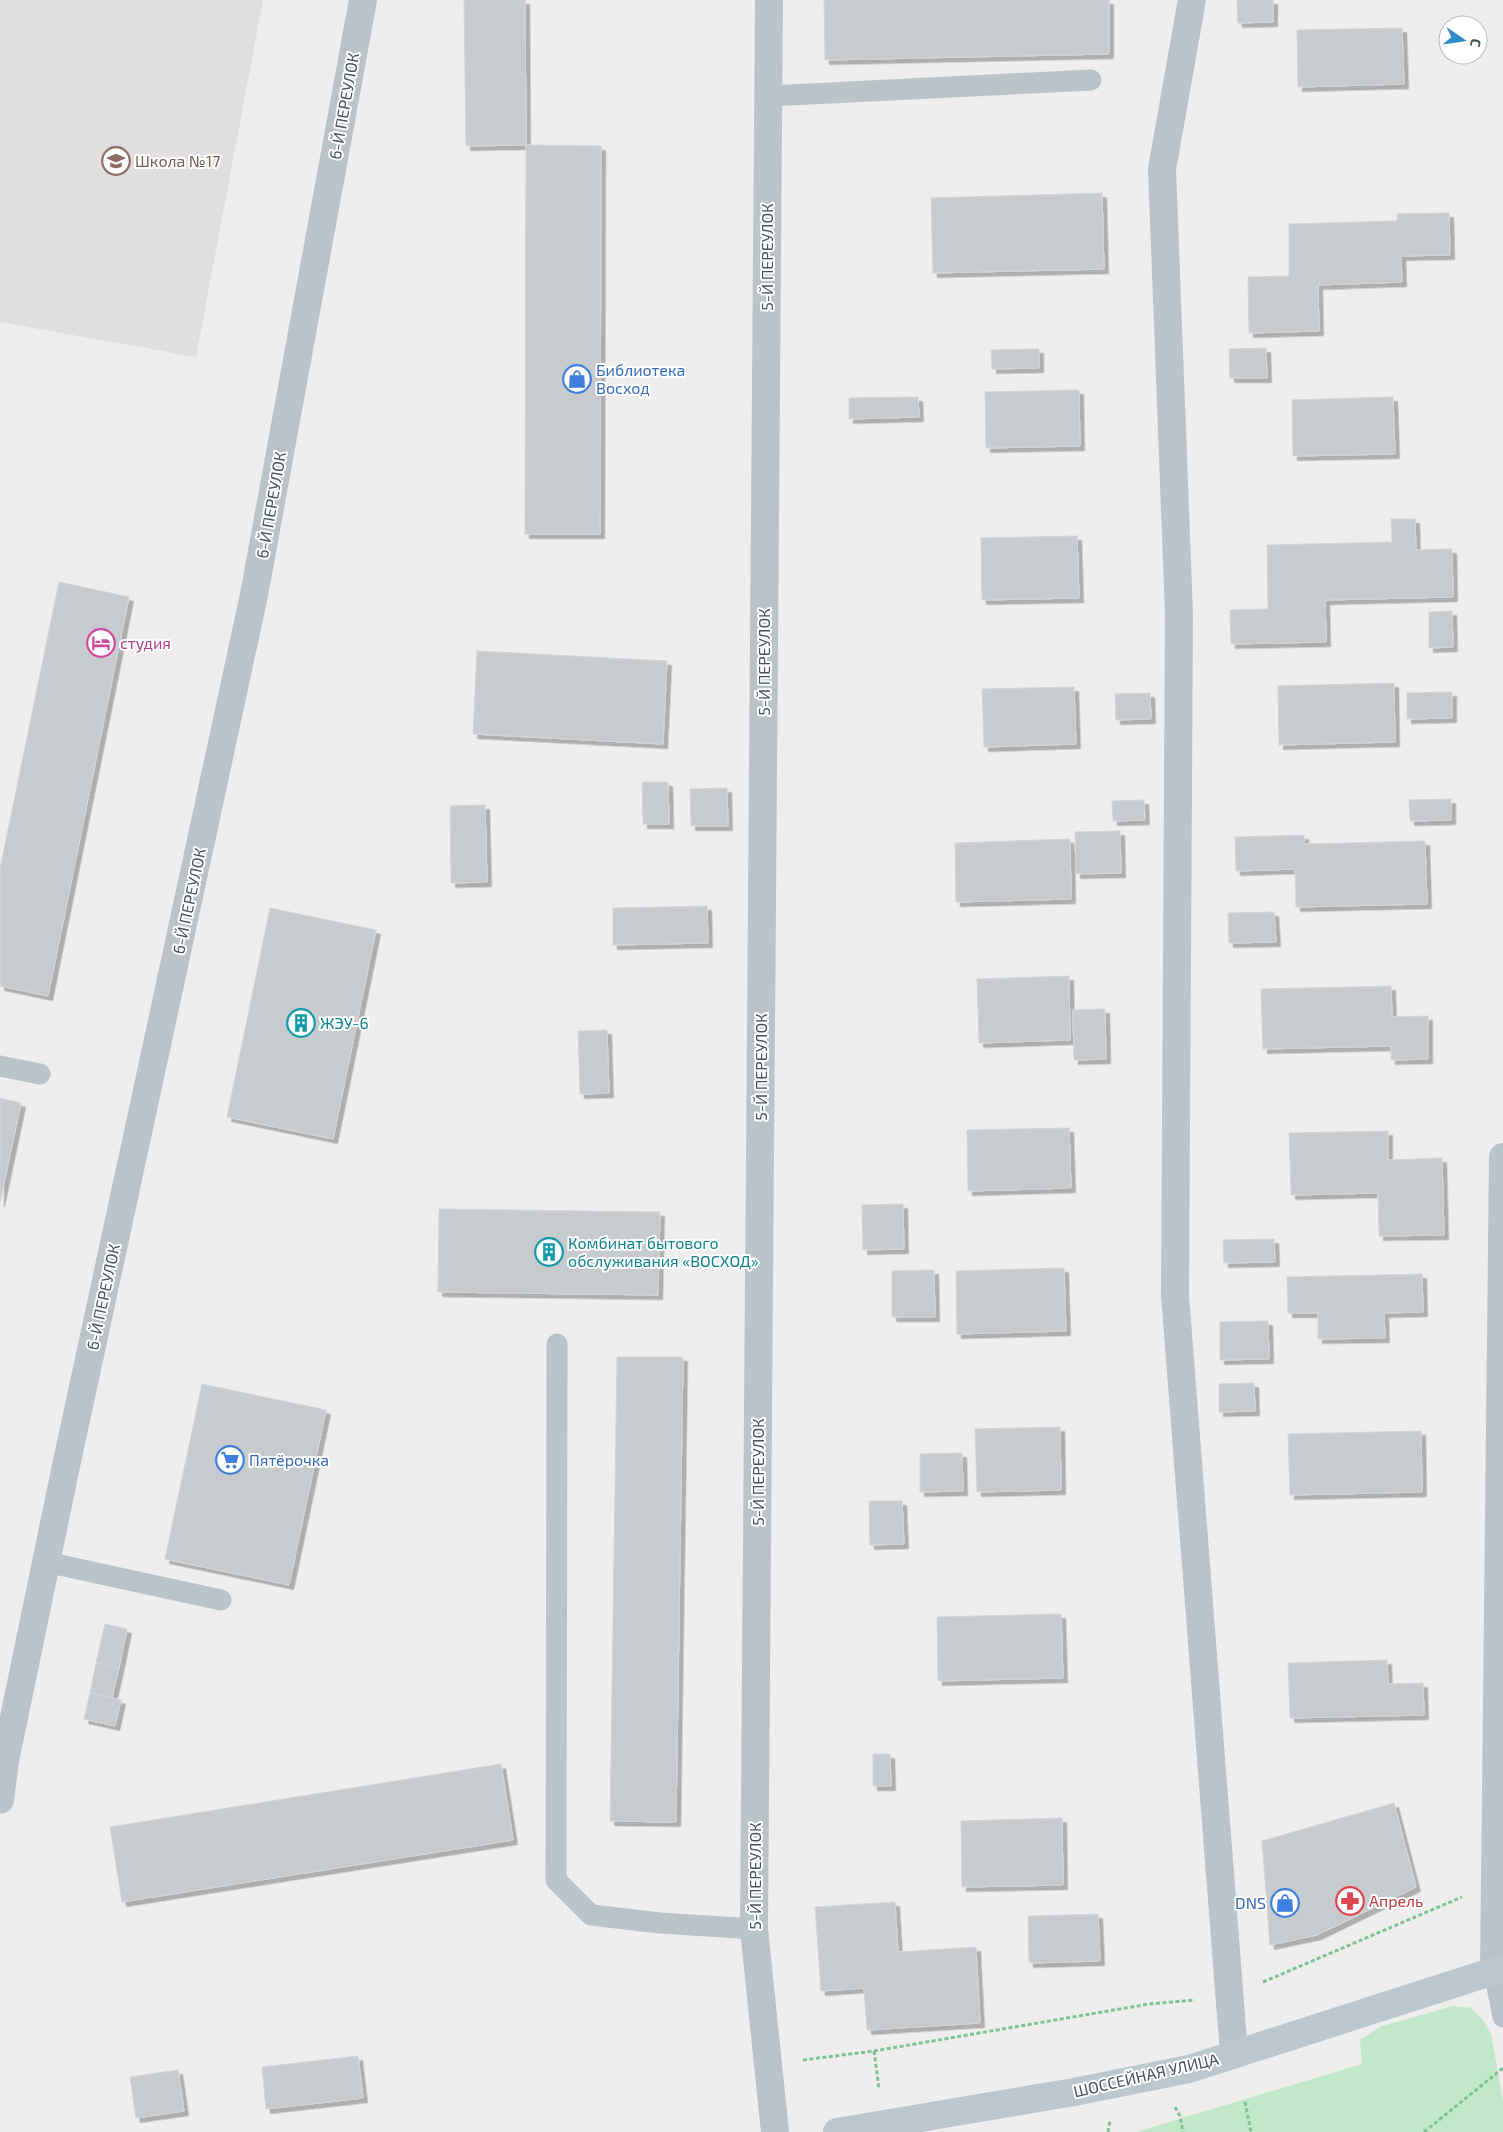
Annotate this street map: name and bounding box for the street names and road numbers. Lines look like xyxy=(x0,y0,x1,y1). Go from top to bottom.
street label: 6-Й ПЕРЕУЛОК xyxy=(325,51,362,161)
street label: 5-Й ПЕРЕУЛОК xyxy=(757,203,776,311)
street label: 6-Й ПЕРЕУЛОК xyxy=(252,450,289,560)
street label: 5-Й ПЕРЕУЛОК xyxy=(754,608,773,716)
street label: 6-Й ПЕРЕУЛОК xyxy=(168,846,209,956)
street label: 5-Й ПЕРЕУЛОК xyxy=(751,1013,770,1121)
street label: 6-Й ПЕРЕУЛОК xyxy=(82,1242,123,1352)
street label: 5-Й ПЕРЕУЛОК xyxy=(748,1418,767,1526)
street label: 5-Й ПЕРЕУЛОК xyxy=(745,1822,764,1930)
street label: ШОССЕЙНАЯ УЛИЦА xyxy=(1071,2049,1220,2100)

